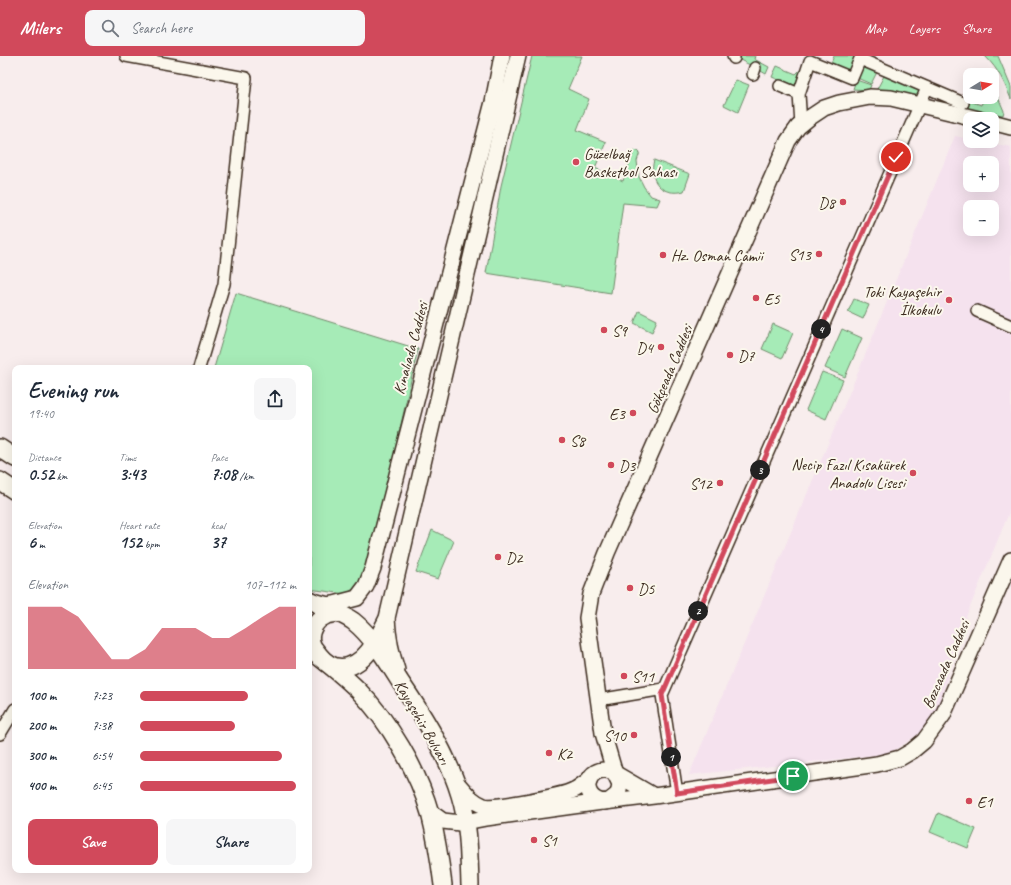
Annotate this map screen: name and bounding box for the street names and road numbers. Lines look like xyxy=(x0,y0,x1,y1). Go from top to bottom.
street label: Kınalıada Caddesi xyxy=(389,298,433,397)
street label: Gökçeada Caddesi xyxy=(642,320,698,417)
street label: Bozcaada Caddesi xyxy=(917,615,975,712)
street label: Kayaşehir Bulvarı xyxy=(390,677,455,769)

